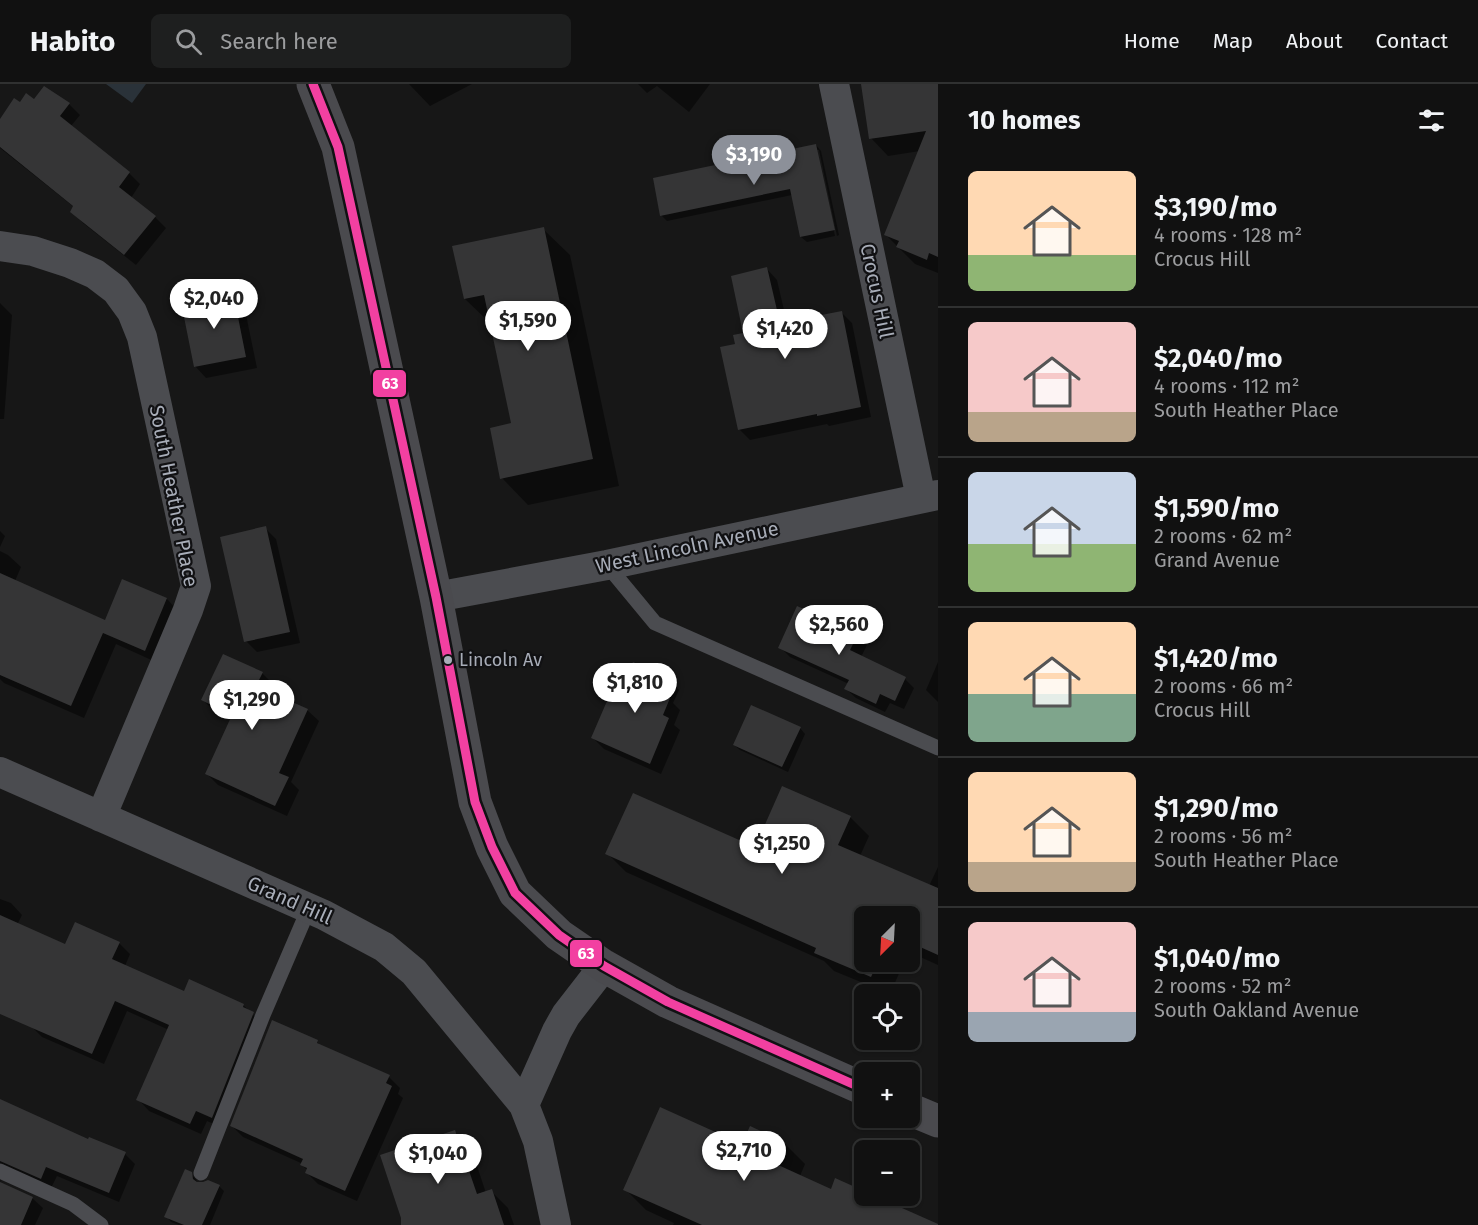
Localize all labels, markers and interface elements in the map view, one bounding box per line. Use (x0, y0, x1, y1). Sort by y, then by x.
search box (151, 14, 571, 68)
text: Habito (30, 25, 115, 58)
icon: search (172, 25, 205, 58)
text: Search here (220, 28, 338, 55)
text: Home (1124, 28, 1180, 54)
text: Map (1213, 28, 1253, 54)
text: About (1286, 28, 1343, 54)
text: Contact (1376, 28, 1448, 54)
icon: filters (1415, 104, 1448, 137)
text: 10 homes (968, 105, 1081, 136)
pin: $3,190 (705, 135, 803, 186)
text: $3,190 (726, 142, 782, 166)
text: $3,190/mo (1154, 192, 1277, 223)
icon: home (1016, 195, 1088, 267)
text: 4 rooms · 128 m² (1154, 223, 1302, 247)
street label: Crocus Hill (855, 241, 899, 341)
text: Crocus Hill (1154, 247, 1250, 271)
pin: $2,040 (165, 279, 263, 330)
text: $2,040 (184, 286, 244, 310)
pin: $1,590 (479, 301, 577, 352)
text: $1,590 (499, 308, 557, 332)
pin: $1,420 (736, 309, 834, 360)
text: $1,420 (757, 316, 813, 340)
text: $2,040/mo (1154, 343, 1282, 374)
icon: home (1016, 346, 1088, 418)
line badge: 63 (372, 369, 407, 398)
text: 63 (381, 374, 399, 393)
text: 4 rooms · 112 m² (1154, 374, 1300, 398)
text: South Heather Place (1154, 398, 1339, 422)
street label: South Heather Place (145, 403, 203, 589)
text: $1,590/mo (1154, 493, 1279, 524)
icon: home (1016, 496, 1088, 568)
street label: West Lincoln Avenue (593, 516, 781, 578)
text: 2 rooms · 62 m² (1154, 524, 1292, 548)
text: Grand Avenue (1154, 548, 1280, 572)
pin: $2,560 (790, 605, 888, 656)
text: $2,560 (809, 612, 869, 636)
text: $1,420/mo (1154, 643, 1278, 674)
icon: home (1016, 646, 1088, 718)
place label: Lincoln Av (459, 649, 542, 671)
marker: Lincoln Av (442, 654, 454, 666)
pin: $1,810 (586, 663, 684, 714)
text: $1,810 (607, 670, 663, 694)
text: 2 rooms · 66 m² (1154, 674, 1293, 698)
pin: $1,290 (203, 680, 301, 731)
text: $1,290 (223, 687, 281, 711)
text: Crocus Hill (1154, 698, 1250, 722)
text: $1,290/mo (1154, 793, 1279, 824)
icon: home (1016, 796, 1088, 868)
pin: $1,250 (733, 824, 831, 875)
text: 2 rooms · 56 m² (1154, 824, 1293, 848)
text: $1,250 (753, 831, 811, 855)
text: South Heather Place (1154, 848, 1339, 872)
street label: Grand Hill (244, 871, 336, 929)
north arrow (854, 906, 920, 972)
map controls (854, 906, 920, 1206)
line badge: 63 (569, 939, 603, 968)
text: $1,040/mo (1154, 943, 1280, 974)
text: 63 (577, 944, 595, 963)
icon: home (1016, 946, 1088, 1018)
text: 2 rooms · 52 m² (1154, 974, 1292, 998)
button: locate (854, 984, 920, 1050)
text: South Oakland Avenue (1154, 998, 1359, 1022)
button: + (854, 1062, 920, 1128)
pin: $2,710 (695, 1131, 793, 1182)
pin: $1,040 (389, 1134, 487, 1185)
text: $2,710 (716, 1138, 772, 1162)
button: − (854, 1140, 920, 1206)
text: $1,040 (409, 1141, 467, 1165)

